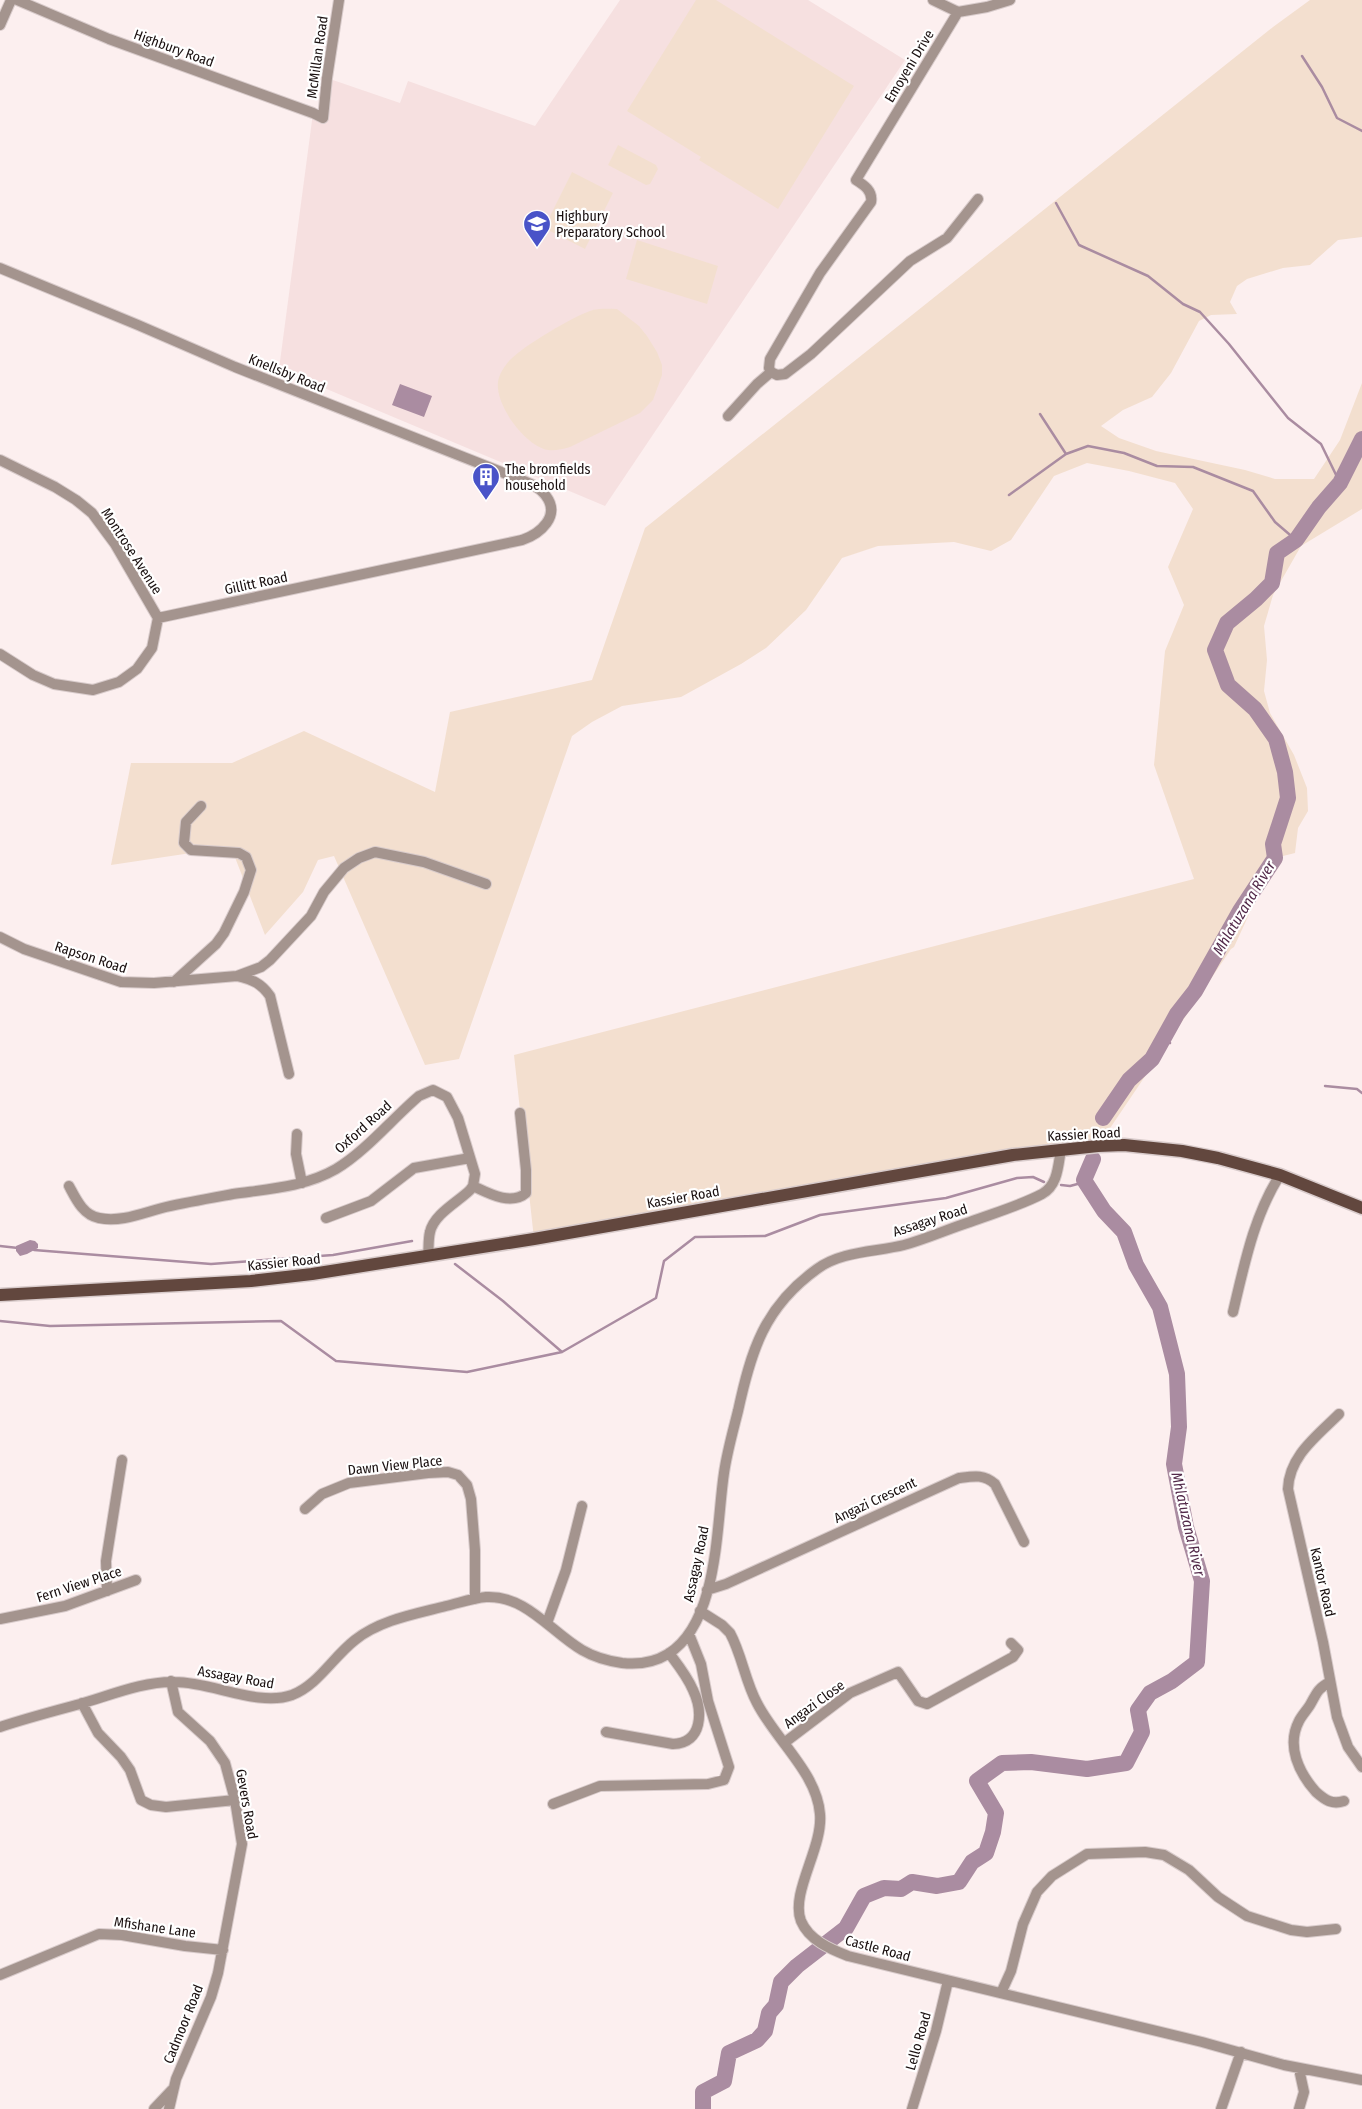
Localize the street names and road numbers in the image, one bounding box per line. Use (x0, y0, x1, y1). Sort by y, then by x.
street label: McMillan Road (303, 15, 332, 100)
street label: Highbury Road (131, 26, 216, 71)
street label: Emoyeni Drive (881, 27, 938, 106)
street label: Knellsby Road (246, 350, 328, 397)
street label: Montrose Avenue (97, 505, 166, 598)
street label: Gillitt Road (223, 569, 289, 598)
street label: Rapson Road (53, 938, 129, 977)
street label: Oxford Road (331, 1097, 395, 1157)
street label: Kassier Road (1047, 1124, 1121, 1145)
street label: Kassier Road (645, 1183, 721, 1212)
street label: Assagay Road (891, 1200, 970, 1241)
street label: Kassier Road (247, 1250, 322, 1275)
street label: Dawn View Place (347, 1452, 443, 1479)
street label: Angazi Crescent (831, 1474, 920, 1527)
street label: Assagay Road (680, 1525, 713, 1604)
street label: Kantor Road (1306, 1546, 1339, 1618)
street label: Fern View Place (34, 1563, 124, 1606)
street label: Assagay Road (196, 1662, 275, 1693)
street label: Angazi Close (781, 1677, 848, 1732)
street label: Gevers Road (232, 1768, 261, 1841)
street label: Mfishane Lane (113, 1913, 197, 1942)
street label: Castle Road (843, 1932, 912, 1965)
street label: Cadmoor Road (160, 1982, 207, 2066)
street label: Lello Road (902, 2010, 935, 2072)

